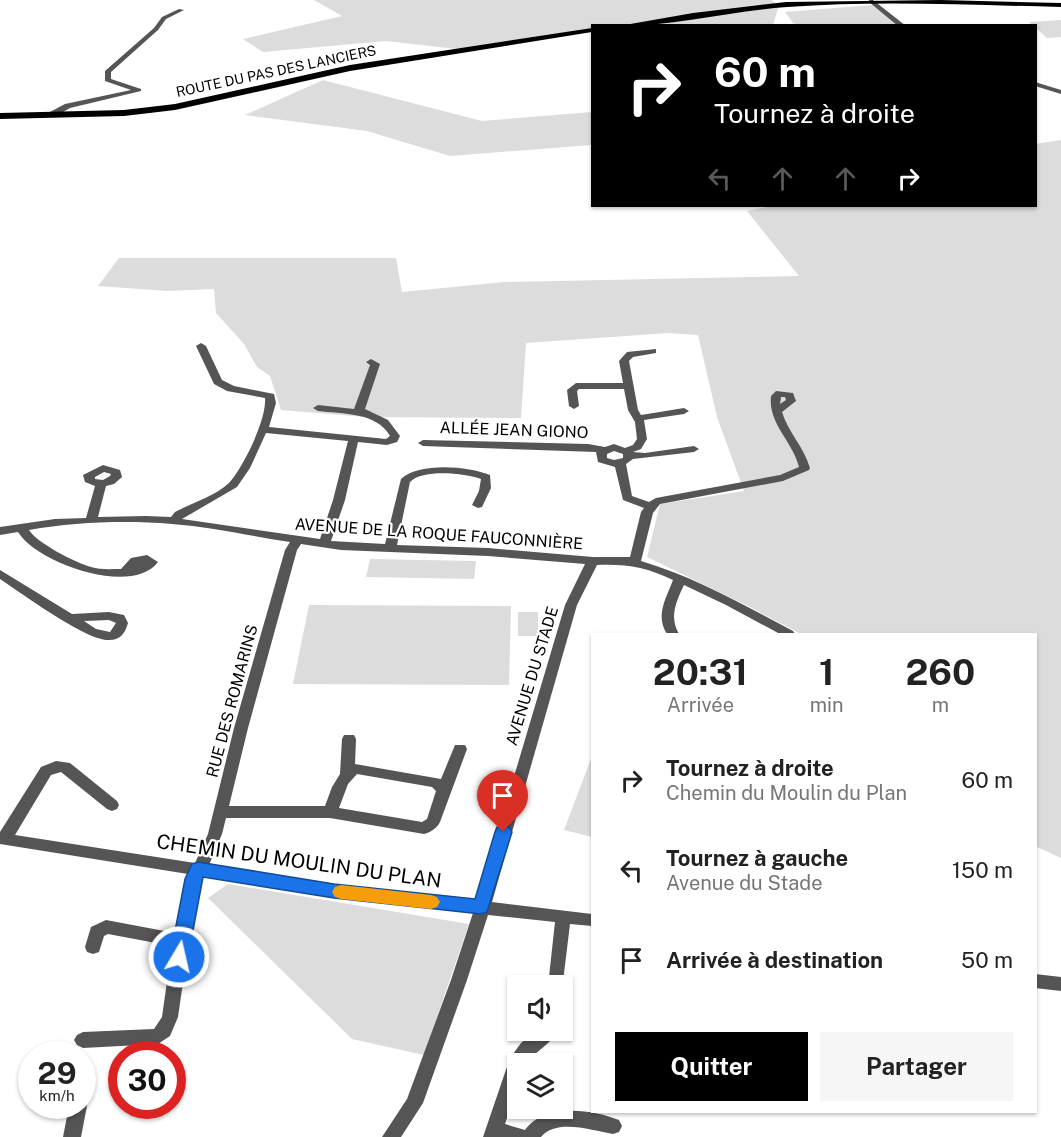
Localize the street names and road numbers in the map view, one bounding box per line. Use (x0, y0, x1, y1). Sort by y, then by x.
street label: ROUTE DU PAS DES LANCIERS (175, 42, 377, 100)
street label: ALLÉE JEAN GIONO (439, 417, 589, 442)
street label: AVENUE DE LA ROQUE FAUCONNIÈRE (294, 513, 584, 554)
street label: AVENUE DU STADE (502, 604, 562, 748)
street label: RUE DES ROMARINS (202, 623, 262, 779)
street label: CHEMIN DU MOULIN DU PLAN (155, 829, 443, 893)

